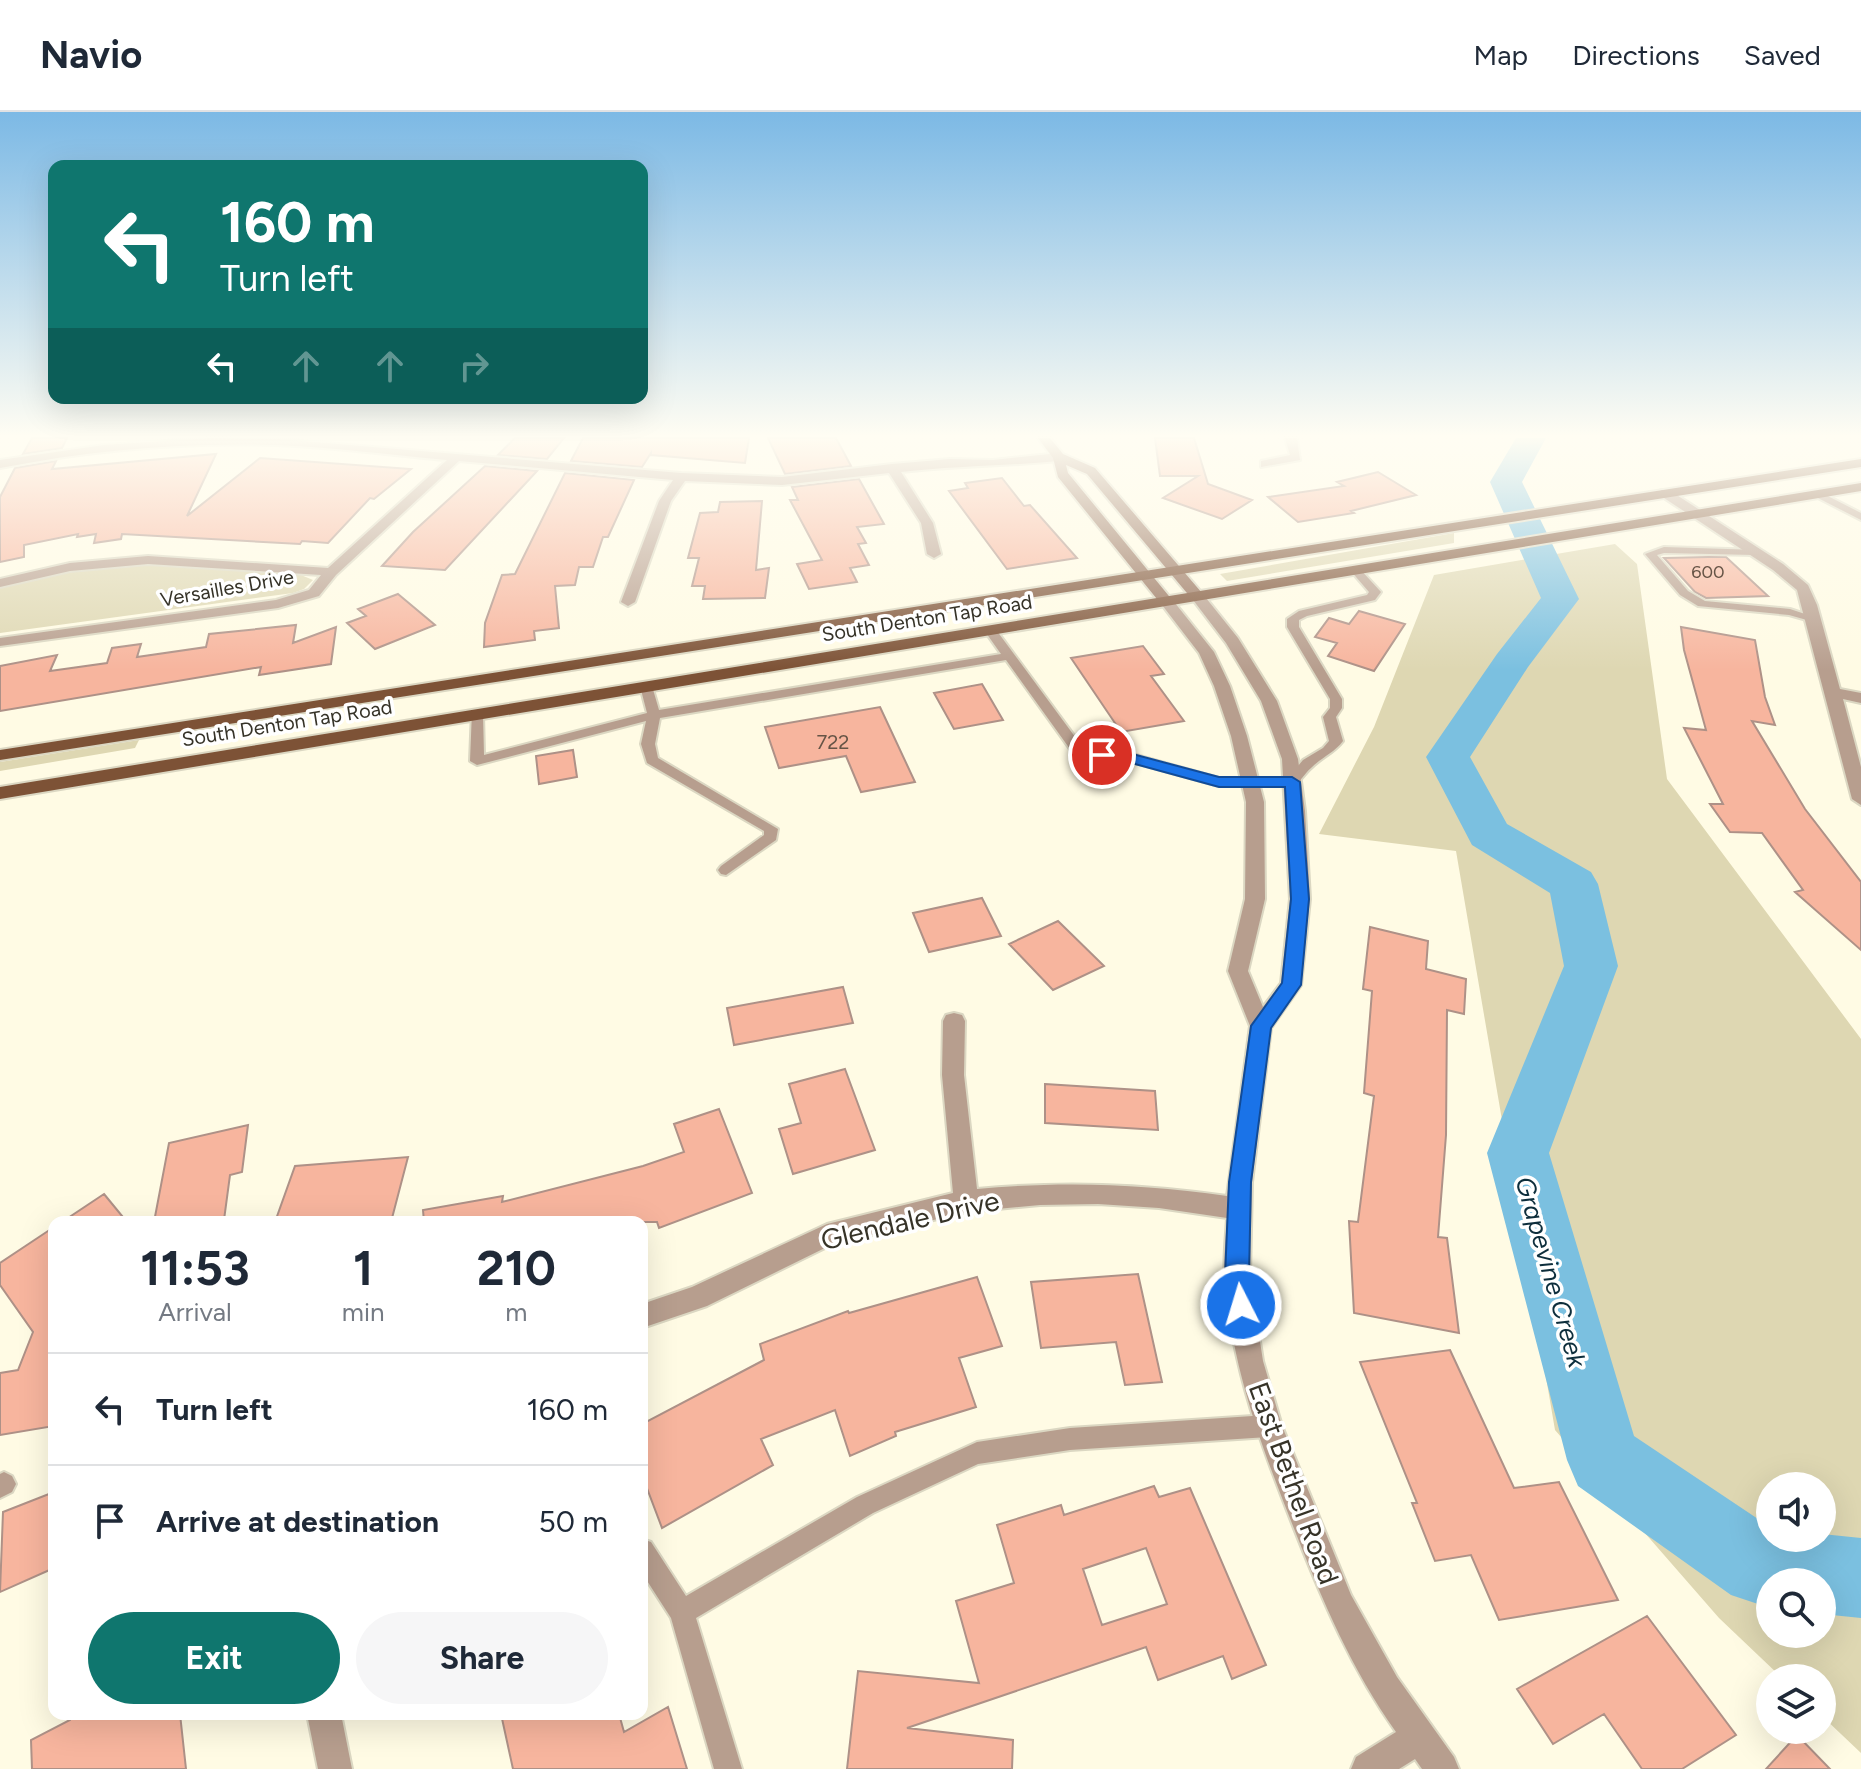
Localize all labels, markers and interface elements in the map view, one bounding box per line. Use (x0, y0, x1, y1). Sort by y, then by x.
text: Navio (40, 32, 142, 78)
text: Map (1474, 38, 1528, 72)
text: Directions (1572, 38, 1700, 72)
text: Saved (1744, 38, 1821, 72)
text: 160 m (220, 189, 375, 256)
icon: left (88, 192, 192, 296)
text: Turn left (220, 257, 354, 300)
icon: left (200, 344, 244, 388)
icon: ahead (284, 344, 328, 388)
icon: ahead (368, 344, 412, 388)
icon: right (452, 344, 496, 388)
house number: 600 (1691, 561, 1725, 583)
street label: Versailles Drive (158, 564, 296, 612)
street label: South Denton Tap Road (820, 590, 1034, 646)
street label: South Denton Tap Road (180, 695, 394, 751)
pin (1068, 721, 1136, 789)
house number: 722 (816, 730, 850, 754)
icon: arrive (1080, 733, 1124, 777)
water label: Grapevine Creek (1508, 1173, 1594, 1372)
street label: Glendale Drive (817, 1183, 1003, 1257)
text: 11:53 (140, 1239, 250, 1297)
text: 1 (353, 1239, 373, 1297)
text: 210 (477, 1239, 556, 1297)
position arrow (1199, 1263, 1283, 1347)
text: Arrival (158, 1296, 232, 1328)
text: min (342, 1296, 385, 1328)
text: m (505, 1296, 527, 1328)
street label: East Bethel Road (1242, 1377, 1346, 1589)
icon: left (88, 1387, 132, 1431)
text: Turn left (156, 1391, 273, 1428)
text: 160 m (526, 1391, 608, 1428)
map controls (1756, 1472, 1836, 1744)
button: sound (1756, 1472, 1836, 1552)
icon: arrive (88, 1499, 132, 1543)
text: Arrive at destination (156, 1503, 439, 1540)
text: 50 m (539, 1503, 608, 1540)
button: search (1756, 1568, 1836, 1648)
button: Exit (88, 1612, 340, 1704)
button: Share (356, 1612, 608, 1704)
button: layers (1756, 1664, 1836, 1744)

